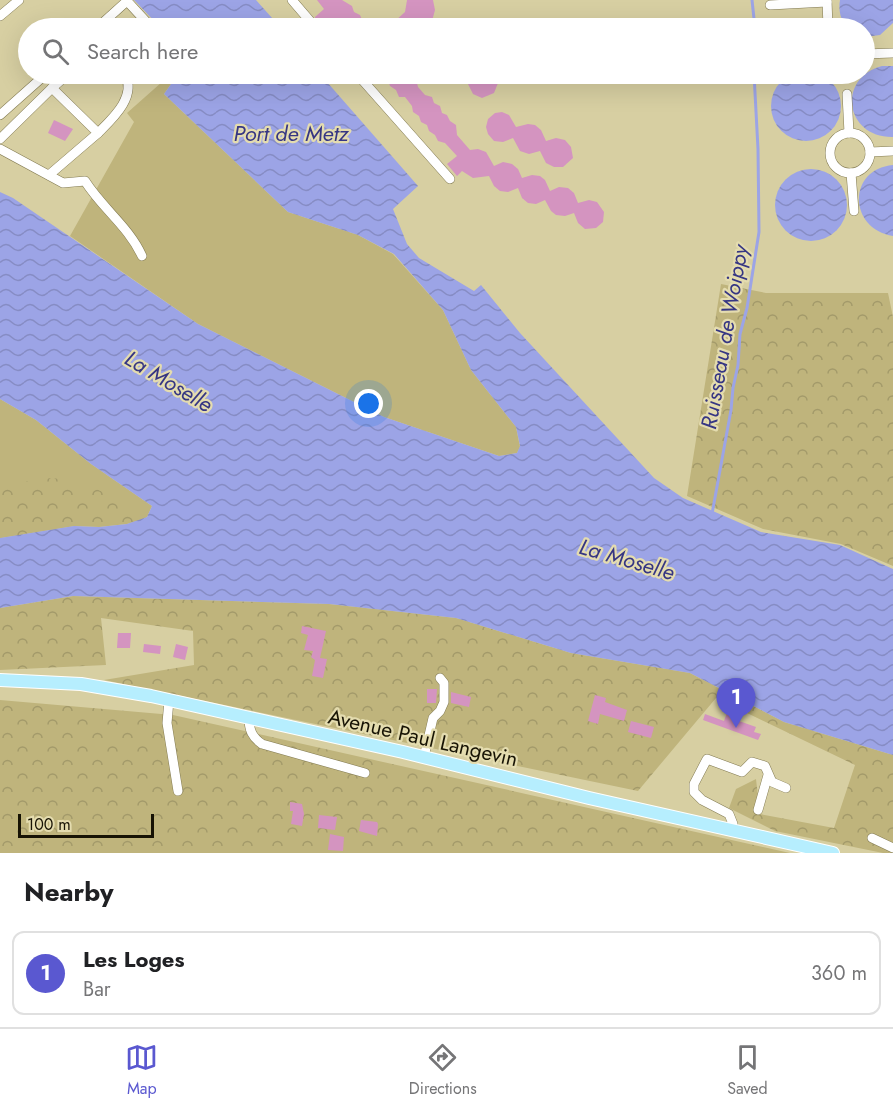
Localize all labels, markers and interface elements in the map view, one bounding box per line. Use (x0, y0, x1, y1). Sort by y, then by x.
search box (18, 18, 875, 84)
icon: search (39, 35, 72, 68)
text: Search here (87, 35, 198, 67)
water label: Port de Metz (234, 117, 350, 149)
water label: Ruisseau de Woippy (692, 241, 756, 432)
water label: La Moselle (119, 342, 219, 420)
your location (354, 389, 383, 418)
water label: La Moselle (576, 530, 678, 588)
pin: 1 (716, 678, 756, 728)
street label: Avenue Paul Langevin (325, 702, 521, 774)
scale bar (18, 811, 154, 838)
text: 100 m (27, 813, 71, 836)
text: Nearby (24, 873, 113, 911)
text: Les Loges (83, 943, 185, 975)
text: 1 (40, 959, 51, 988)
text: 360 m (811, 959, 867, 988)
text: Bar (83, 975, 111, 1004)
tab: Map (125, 1041, 158, 1100)
tab: Directions (409, 1041, 477, 1100)
tab: Saved (727, 1041, 768, 1100)

